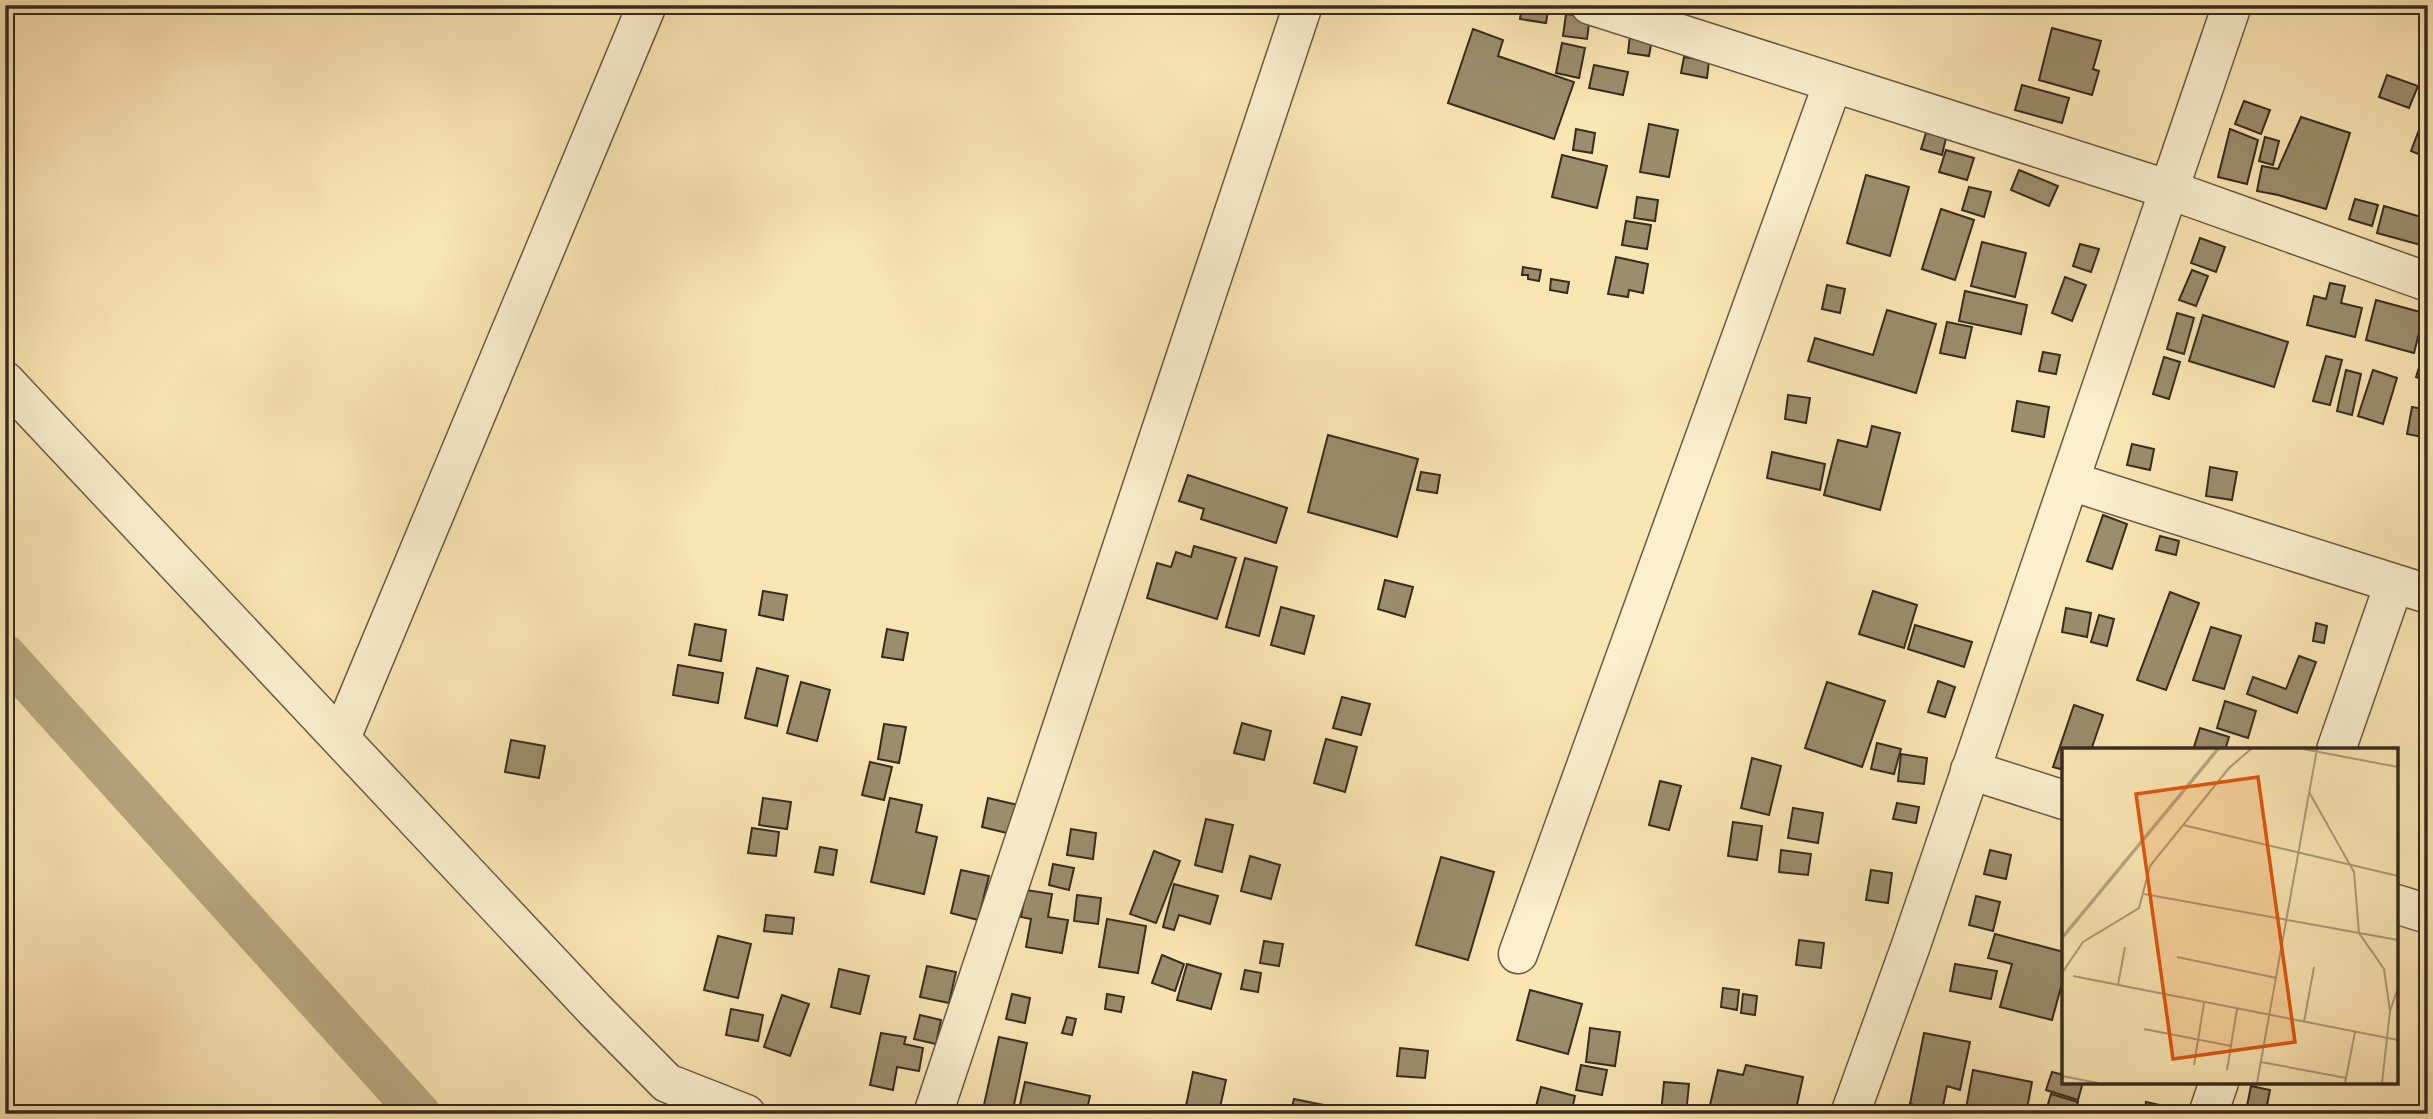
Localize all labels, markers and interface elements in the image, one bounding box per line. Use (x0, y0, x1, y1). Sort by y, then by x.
inset map (2062, 748, 2398, 1084)

